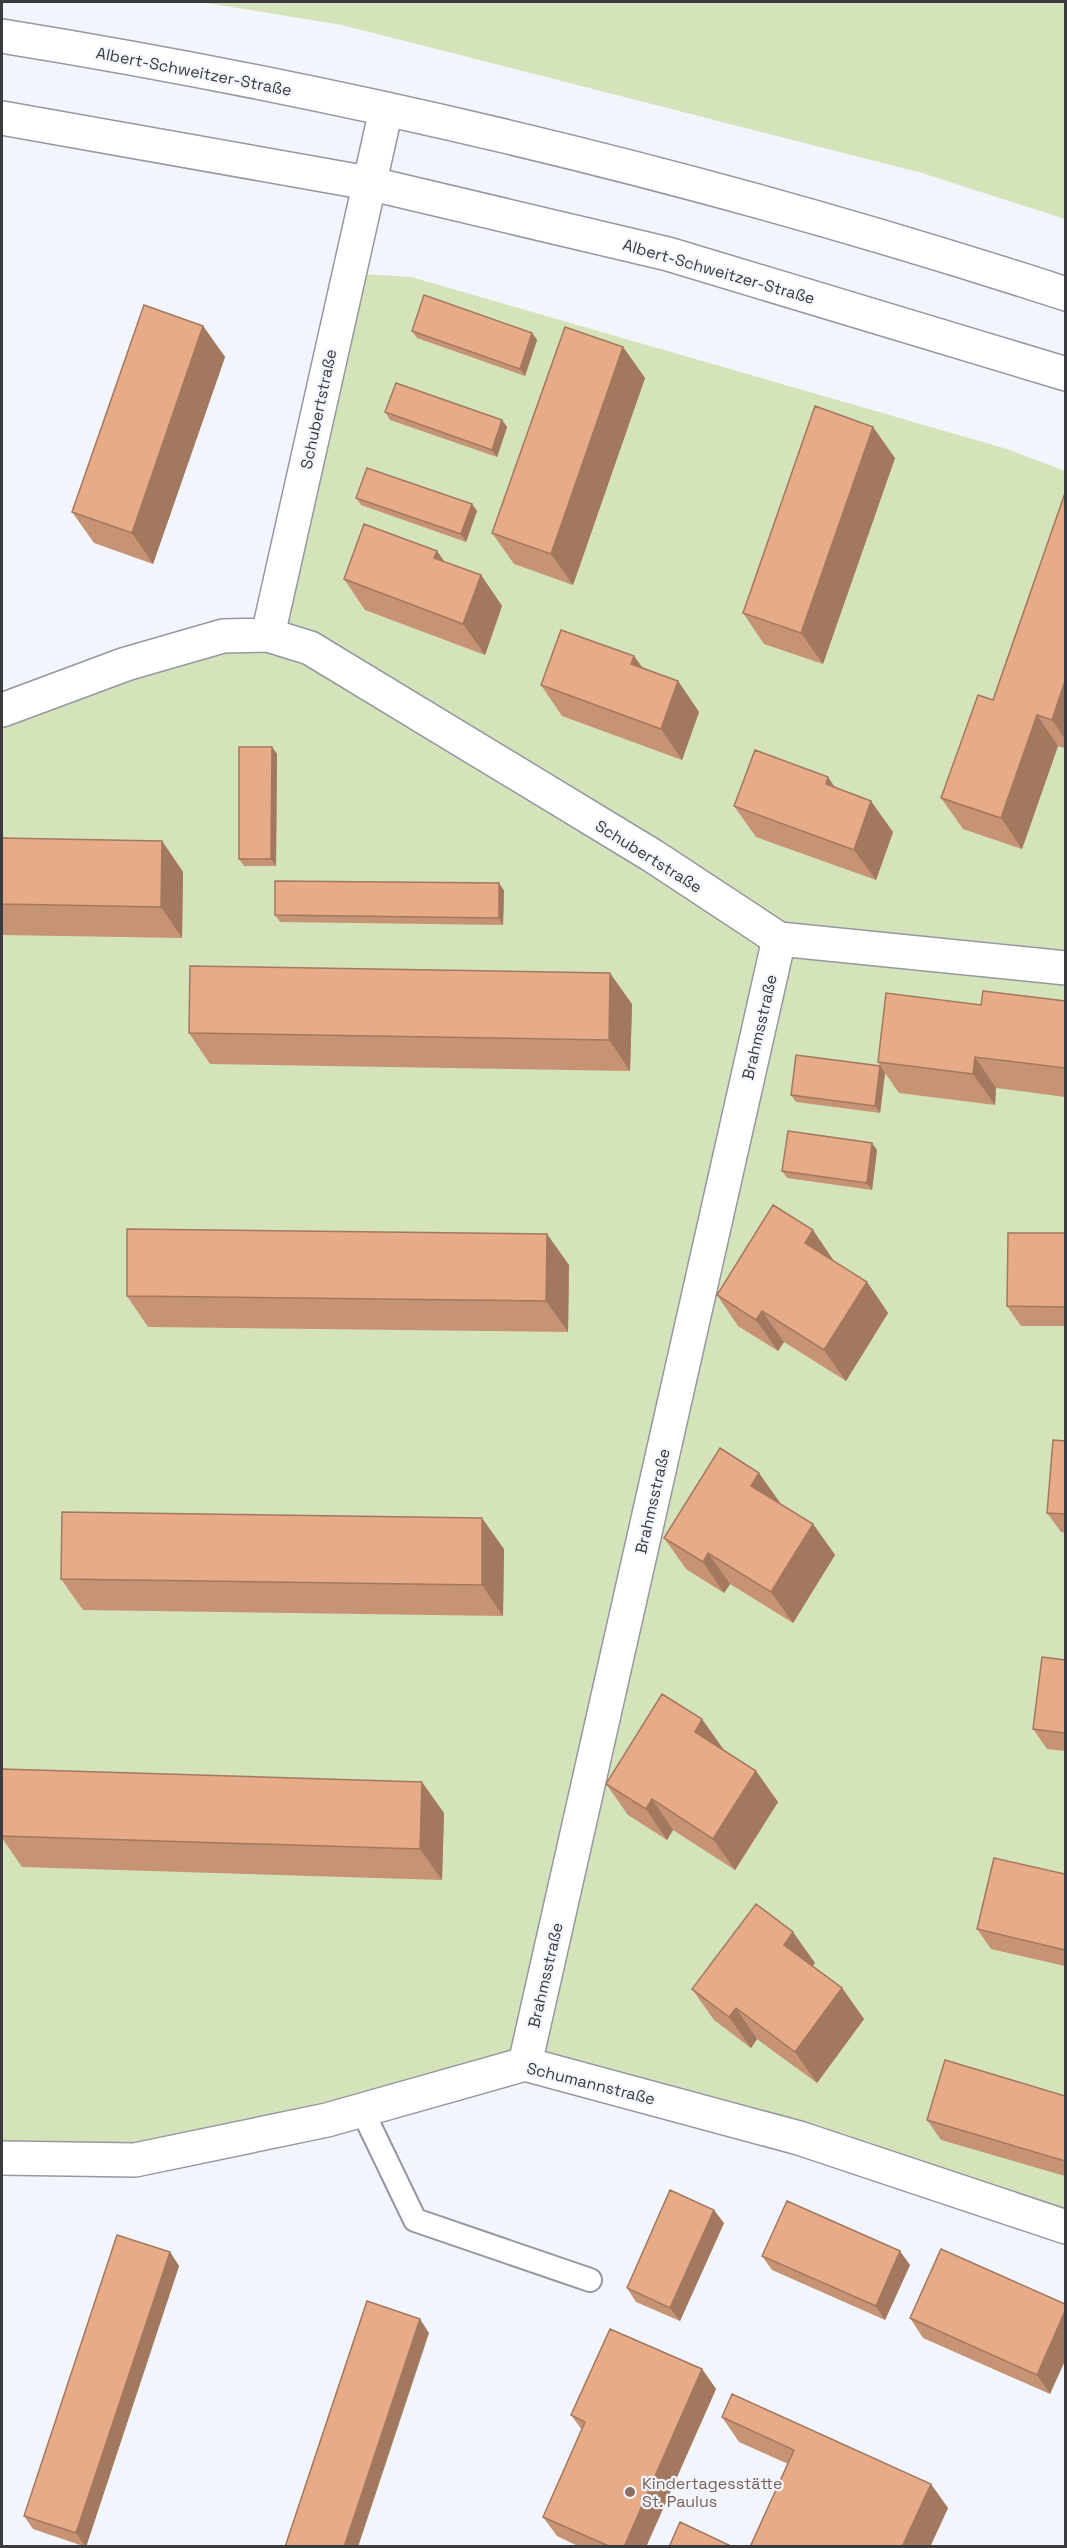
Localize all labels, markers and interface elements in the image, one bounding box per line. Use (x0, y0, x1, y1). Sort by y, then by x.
street label: Albert-Schweitzer-Straße (94, 42, 293, 101)
street label: Albert-Schweitzer-Straße (620, 234, 817, 309)
street label: Schubertstraße (296, 347, 341, 471)
street label: Schubertstraße (591, 815, 706, 898)
street label: Brahmsstraße (737, 972, 782, 1082)
street label: Brahmsstraße (630, 1446, 675, 1556)
street label: Brahmsstraße (523, 1920, 568, 2030)
street label: Schumannstraße (525, 2057, 657, 2110)
place label: Kindertagesstätte St. Paulus (642, 2473, 783, 2512)
marker: Kindertagesstätte St. Paulus (623, 2485, 637, 2499)

